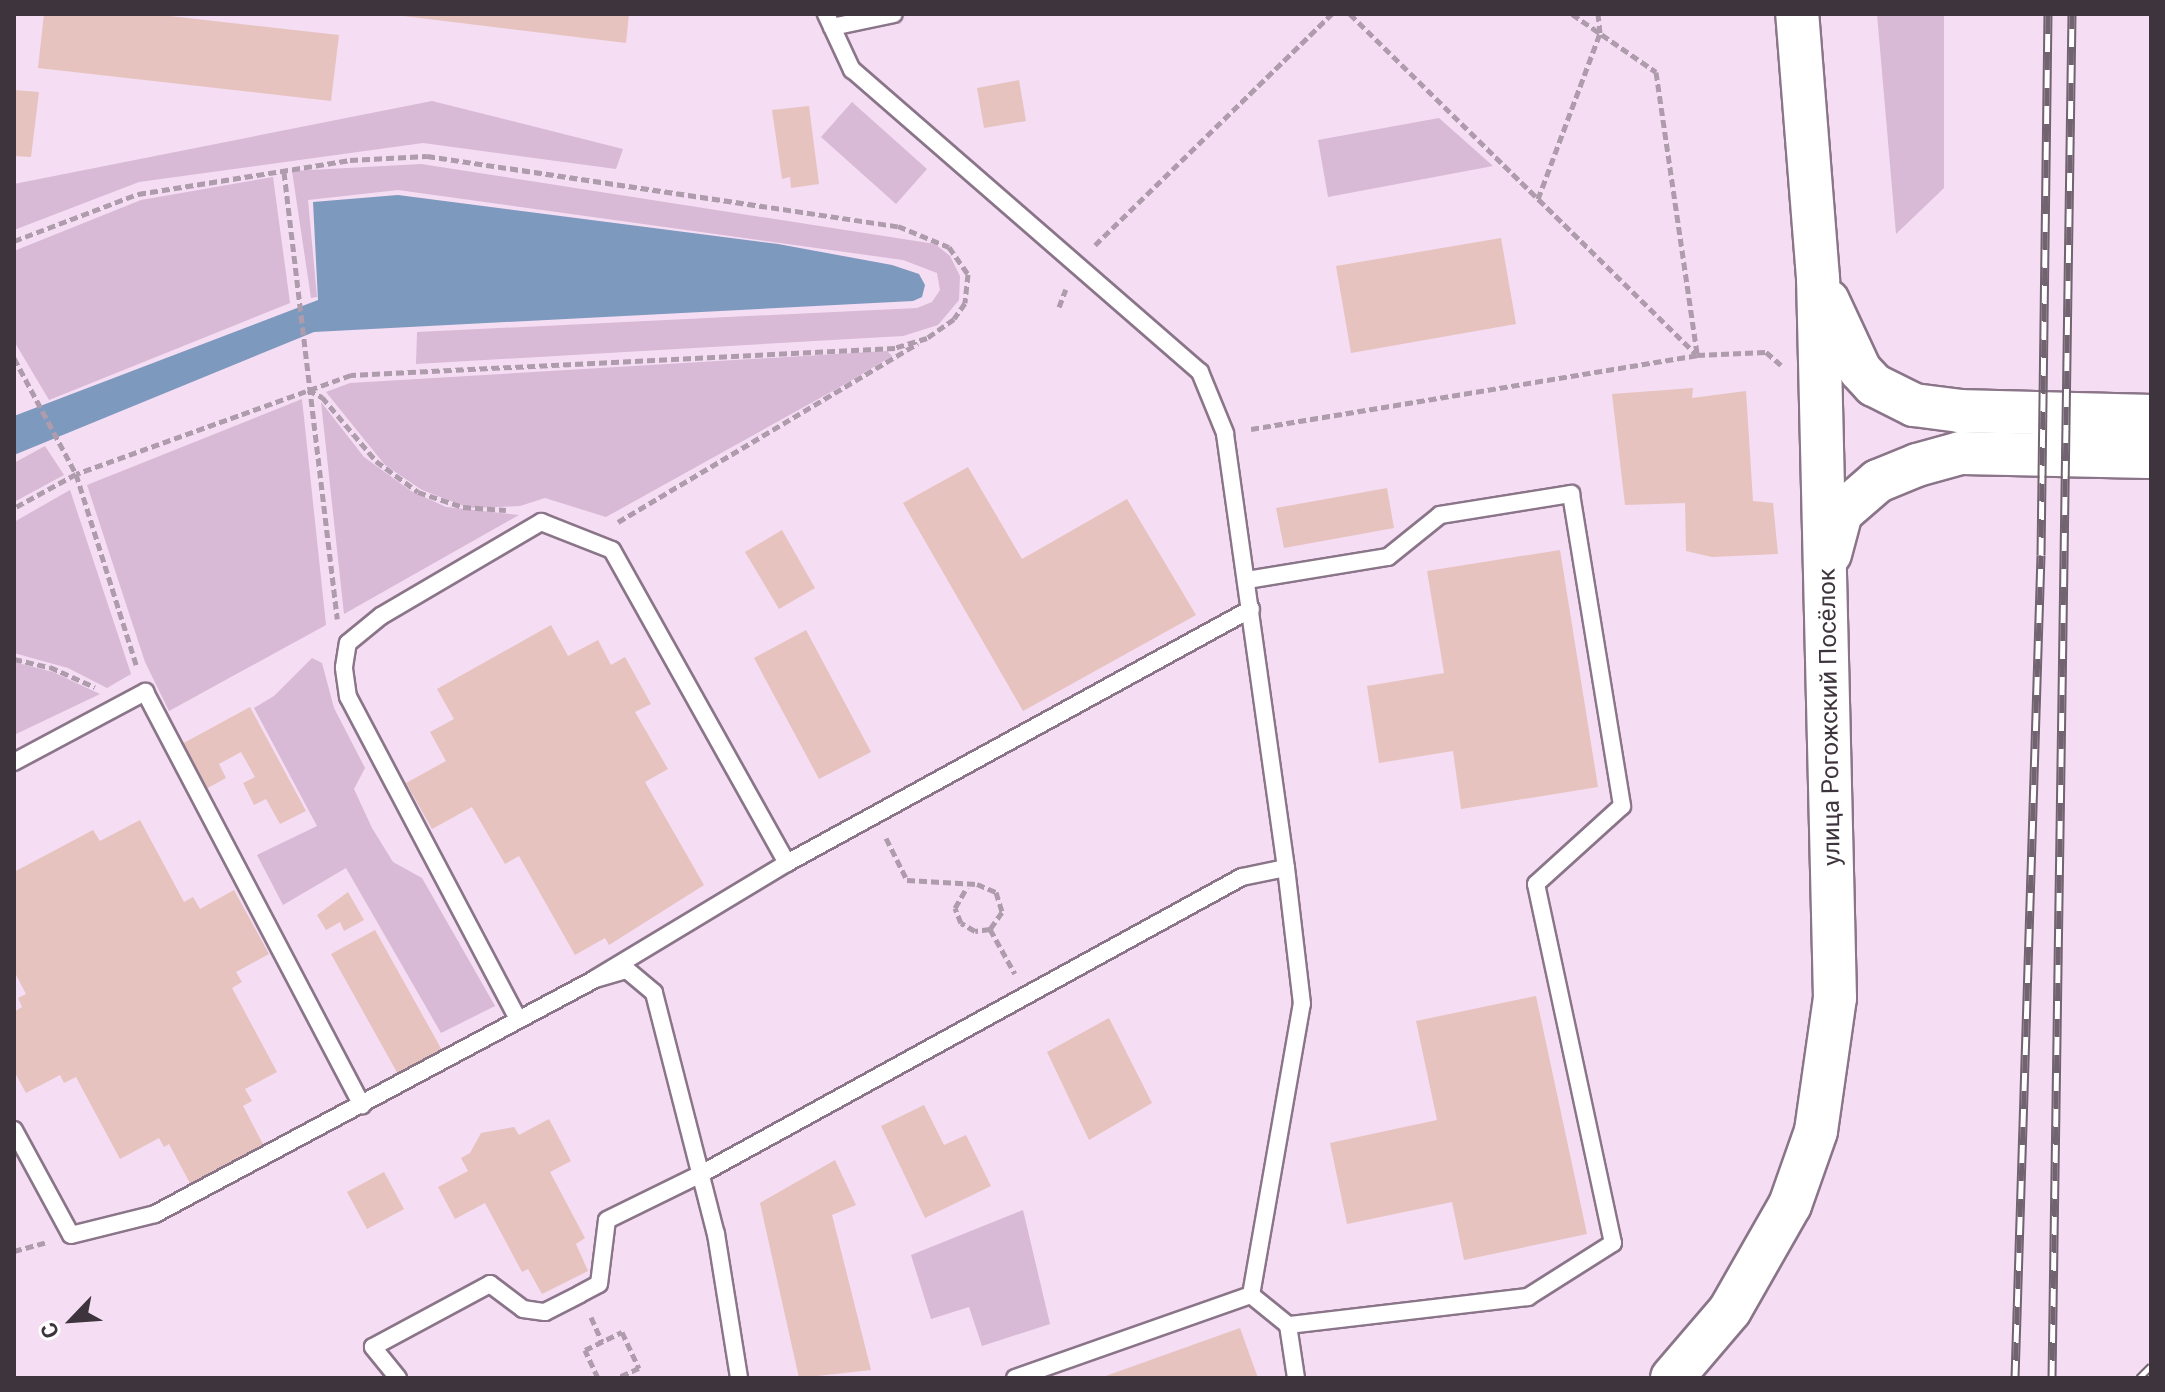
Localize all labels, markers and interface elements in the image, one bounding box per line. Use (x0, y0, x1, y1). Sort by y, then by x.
street label: улица Рогожский Посёлок (1813, 568, 1847, 866)
north arrow (32, 1280, 112, 1360)
text: С (35, 1319, 64, 1342)

